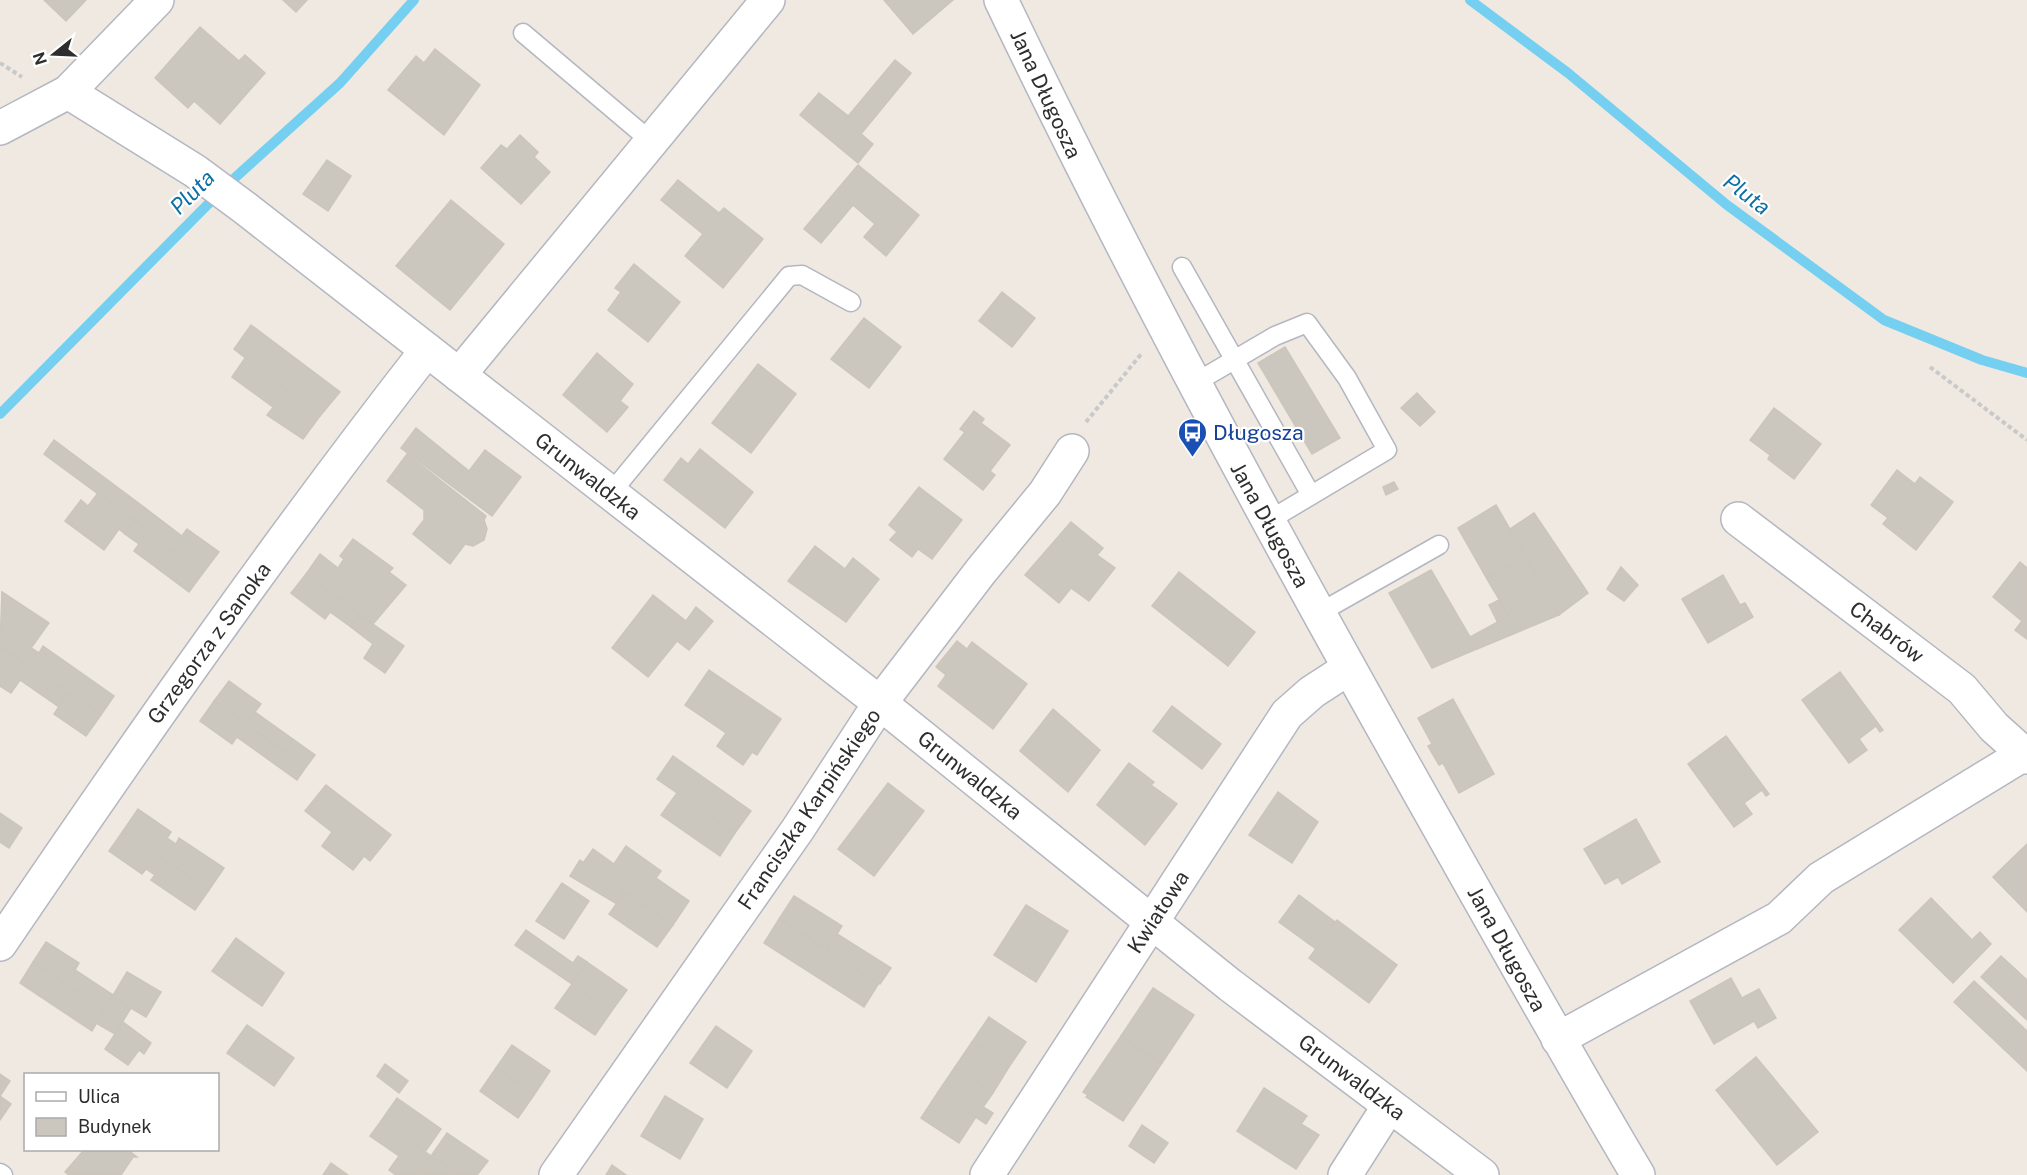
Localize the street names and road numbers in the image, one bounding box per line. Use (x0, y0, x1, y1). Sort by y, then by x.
street label: Jana Długosza (1005, 26, 1087, 162)
street label: Grunwaldzka (530, 427, 646, 525)
street label: Jana Długosza (1225, 458, 1315, 592)
street label: Grzegorza z Sanoka (142, 557, 276, 729)
street label: Chabrów (1845, 596, 1929, 668)
street label: Franciszka Karpińskiego (732, 704, 886, 914)
street label: Grunwaldzka (913, 725, 1027, 825)
street label: Kwiatowa (1122, 866, 1194, 958)
street label: Jana Długosza (1462, 882, 1552, 1016)
street label: Grunwaldzka (1294, 1029, 1410, 1125)

